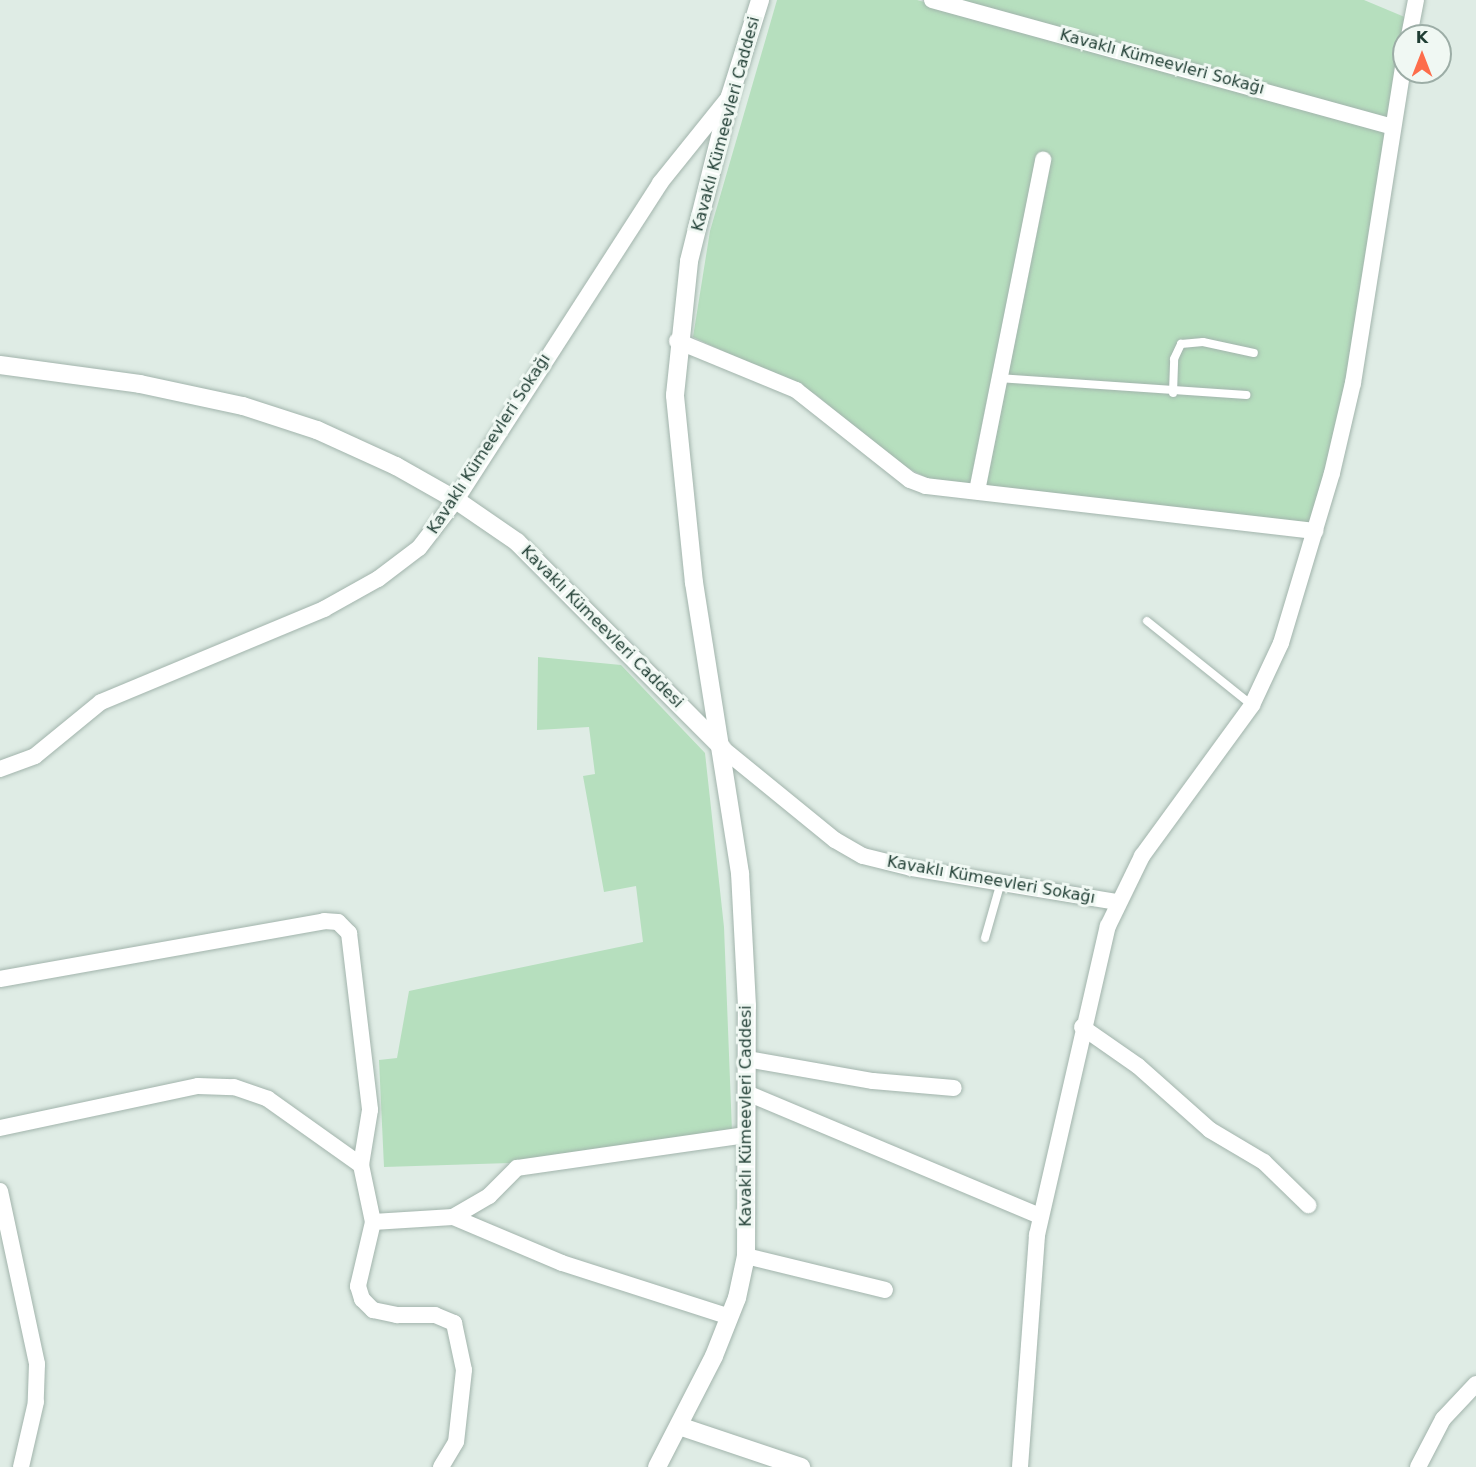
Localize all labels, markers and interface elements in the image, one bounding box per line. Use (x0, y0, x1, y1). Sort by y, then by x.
street label: Kavaklı Kümeevleri Caddesi (688, 15, 764, 233)
north arrow (1392, 24, 1452, 84)
street label: Kavaklı Kümeevleri Sokağı (1058, 25, 1266, 99)
text: K (1416, 28, 1428, 47)
street label: Kavaklı Kümeevleri Sokağı (424, 350, 554, 538)
street label: Kavaklı Kümeevleri Caddesi (517, 542, 687, 712)
street label: Kavaklı Kümeevleri Sokağı (886, 852, 1096, 908)
street label: Kavaklı Kümeevleri Caddesi (736, 1005, 756, 1227)

